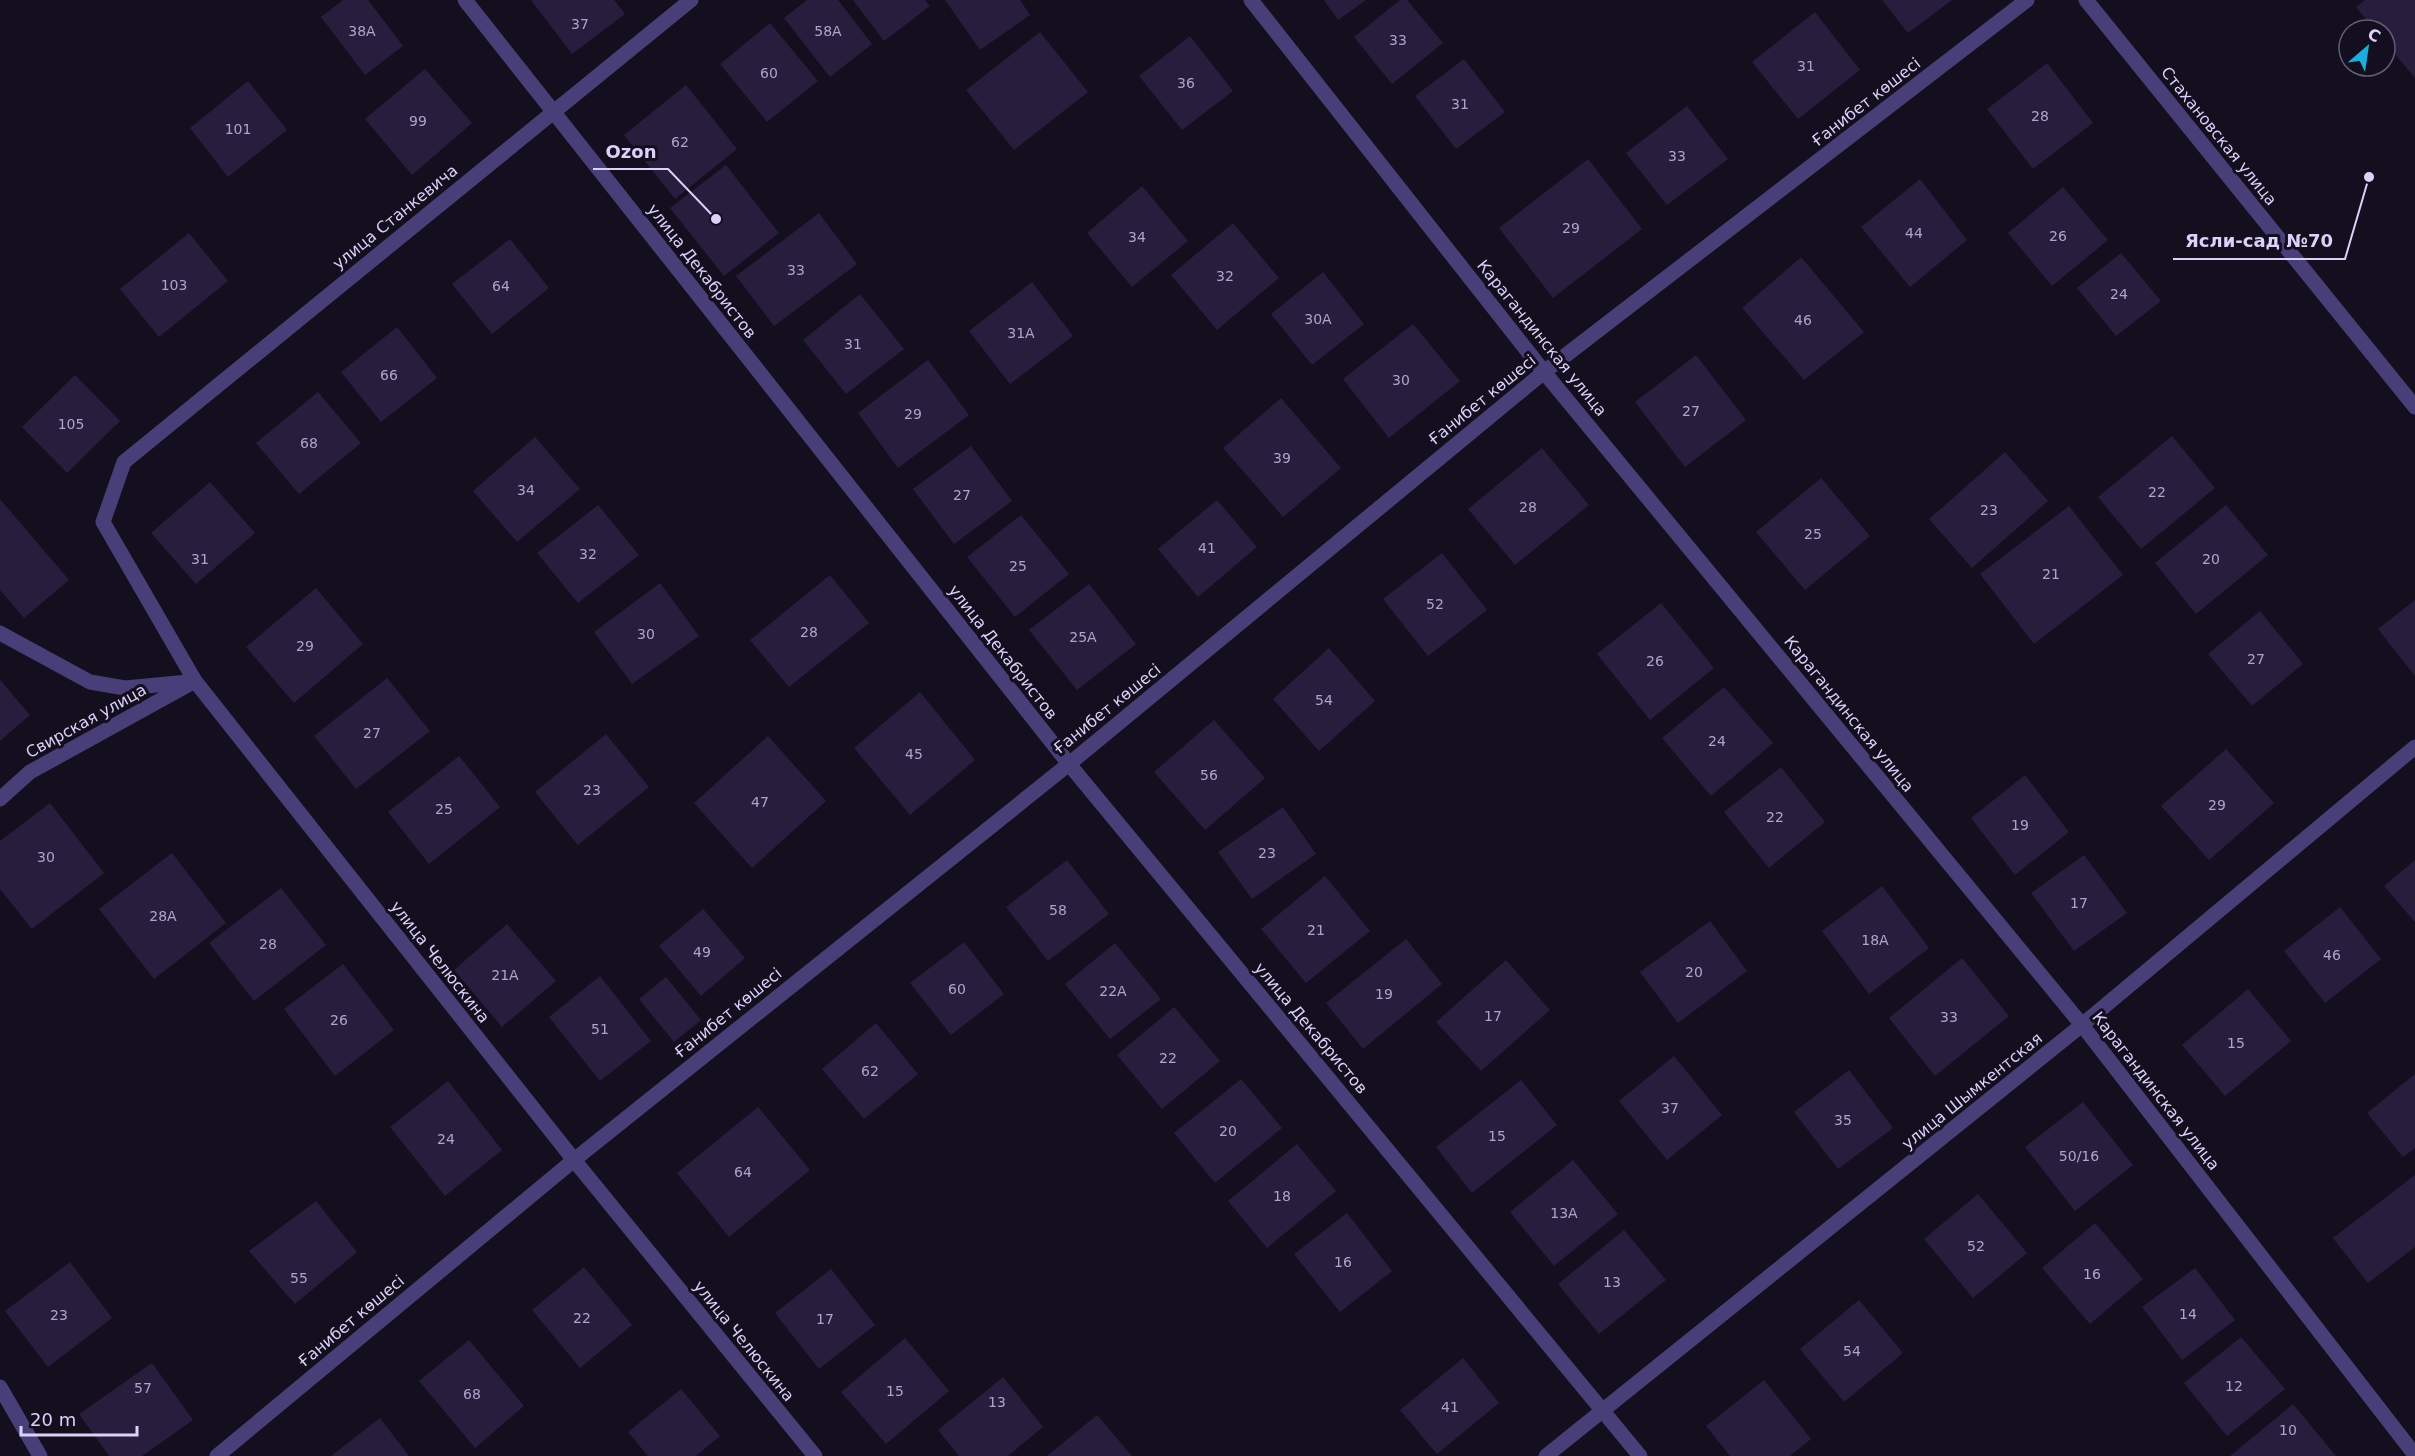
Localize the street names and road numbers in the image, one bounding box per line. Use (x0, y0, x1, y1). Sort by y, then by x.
street label: Ғанибет көшесі (1808, 54, 1924, 150)
street label: Стахановская улица (2157, 63, 2281, 209)
street label: улица Станкевича (329, 161, 461, 273)
street label: улица Декабристов (644, 200, 760, 342)
street label: Карагандинская улица (1473, 256, 1611, 420)
street label: Ғанибет көшесі (1424, 351, 1540, 449)
street label: улица Декабристов (945, 581, 1061, 723)
street label: Карагандинская улица (1780, 632, 1918, 796)
street label: Ғанибет көшесі (1049, 660, 1165, 758)
street label: Свирская улица (22, 680, 150, 762)
street label: улица Челюскина (386, 897, 494, 1027)
street label: улица Декабристов (1251, 959, 1371, 1097)
street label: Ғанибет көшесі (670, 964, 786, 1062)
street label: Карагандинская улица (2088, 1008, 2224, 1174)
street label: улица Шымкентская (1898, 1029, 2046, 1153)
street label: Ғанибет көшесі (294, 1271, 408, 1371)
street label: улица Челюскина (690, 1277, 798, 1405)

